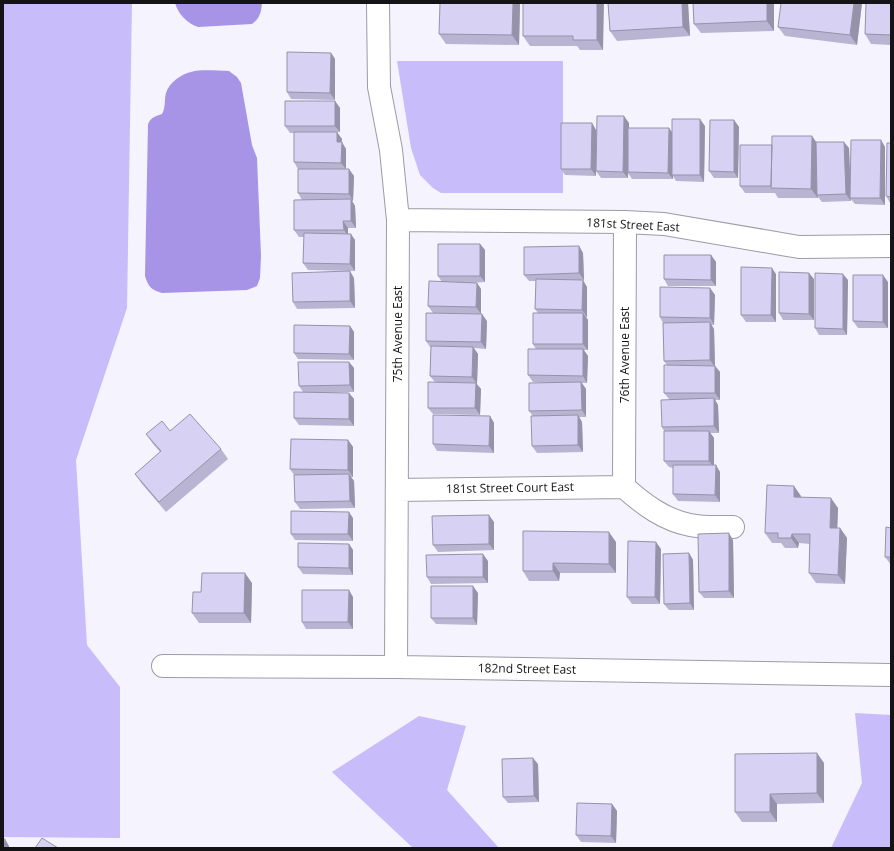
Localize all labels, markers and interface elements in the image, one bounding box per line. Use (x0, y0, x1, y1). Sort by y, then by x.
street label: 181st Street East (586, 214, 680, 235)
street label: 75th Avenue East (389, 286, 406, 382)
street label: 76th Avenue East (616, 307, 633, 403)
street label: 181st Street Court East (446, 478, 574, 497)
street label: 182nd Street East (478, 659, 576, 678)

